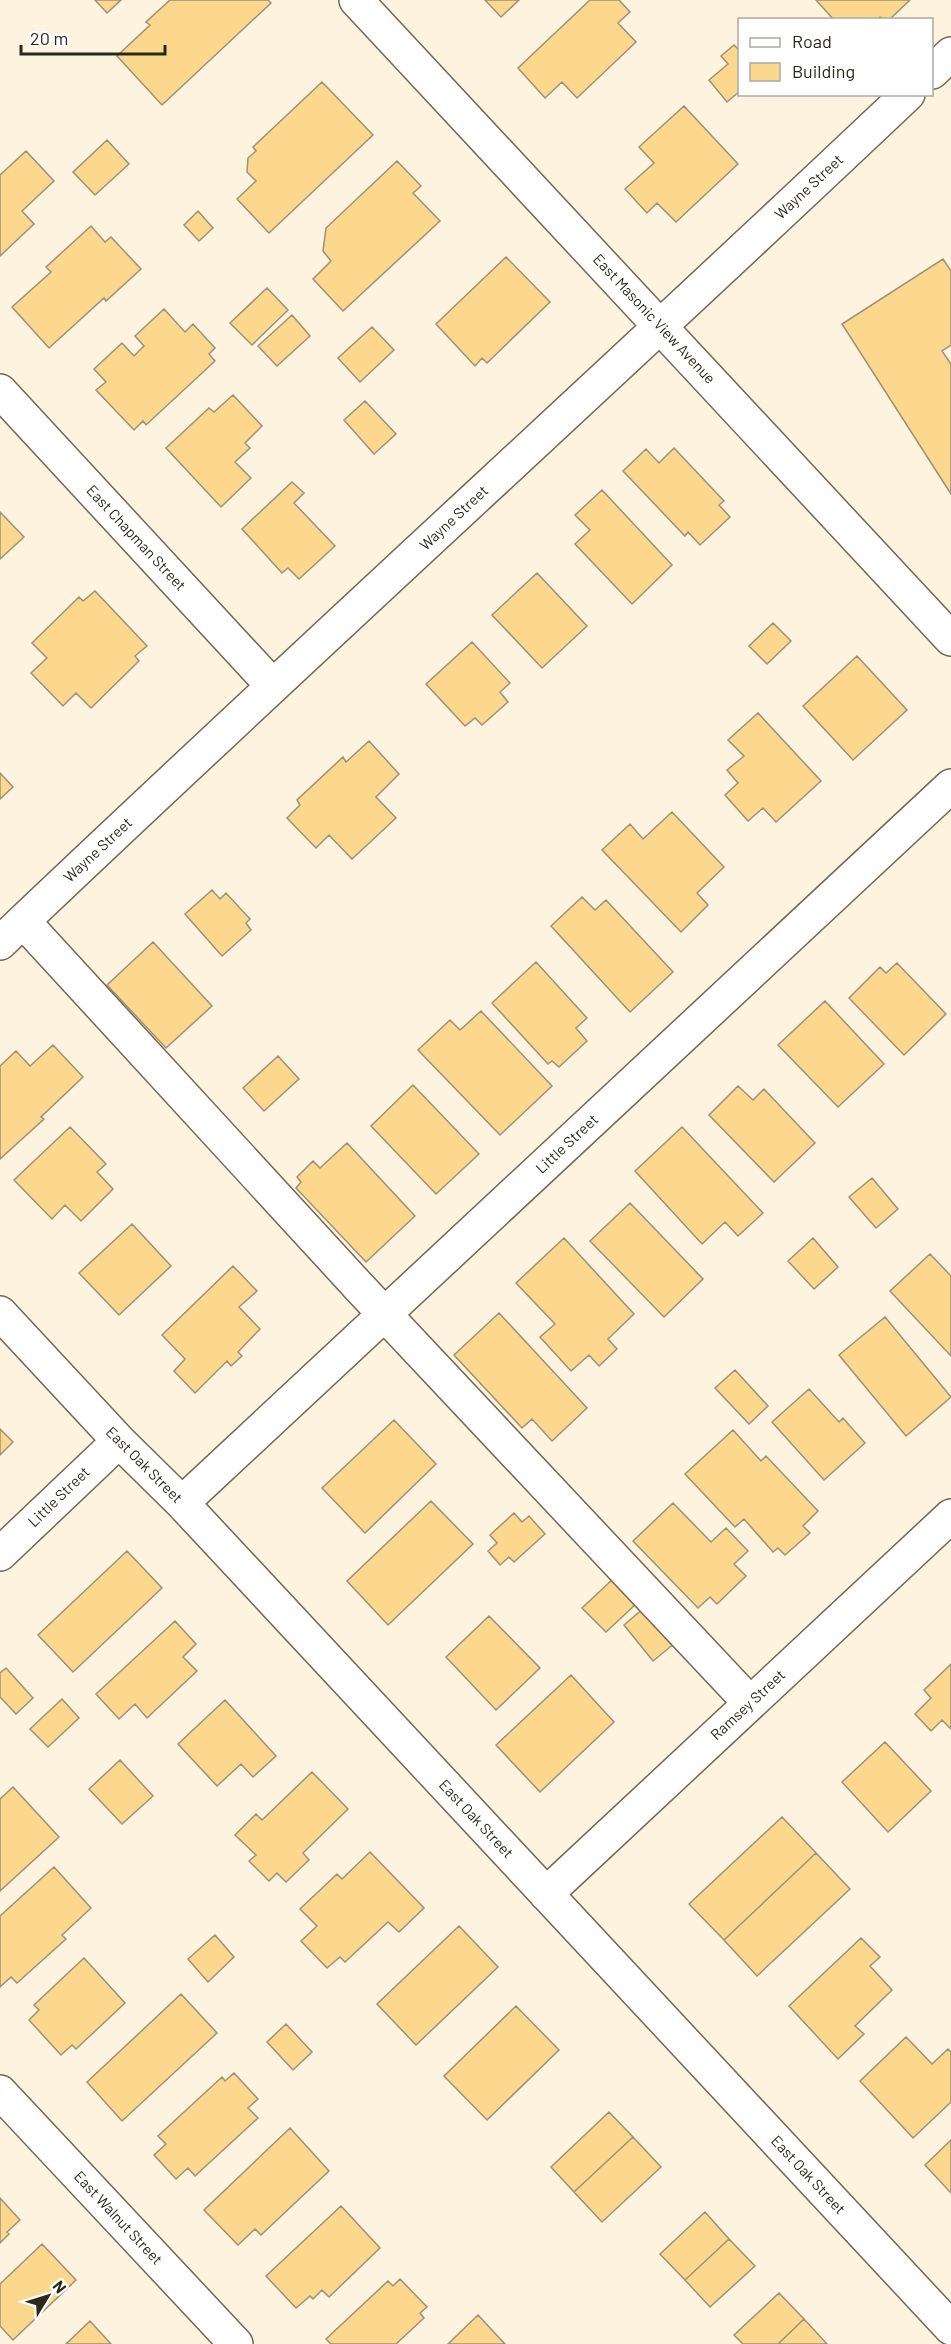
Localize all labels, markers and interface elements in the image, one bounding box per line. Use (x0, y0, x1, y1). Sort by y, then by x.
scale bar (21, 18, 165, 56)
legend (738, 18, 933, 96)
text: 20 m (30, 27, 68, 49)
text: Road (792, 30, 832, 52)
text: Building (792, 60, 855, 82)
street label: Wayne Street (770, 150, 846, 222)
street label: East Masonic View Avenue (590, 250, 720, 387)
street label: East Chapman Street (83, 481, 190, 594)
street label: Wayne Street (415, 481, 491, 553)
street label: Wayne Street (59, 813, 135, 885)
street label: Little Street (531, 1110, 601, 1177)
street label: East Oak Street (103, 1422, 187, 1506)
street label: Little Street (24, 1462, 93, 1530)
street label: Ramsey Street (706, 1665, 788, 1743)
street label: East Oak Street (436, 1775, 518, 1861)
street label: East Oak Street (768, 2131, 850, 2217)
street label: East Walnut Street (71, 2167, 167, 2268)
north arrow (18, 2266, 78, 2326)
text: N (49, 2276, 71, 2296)

